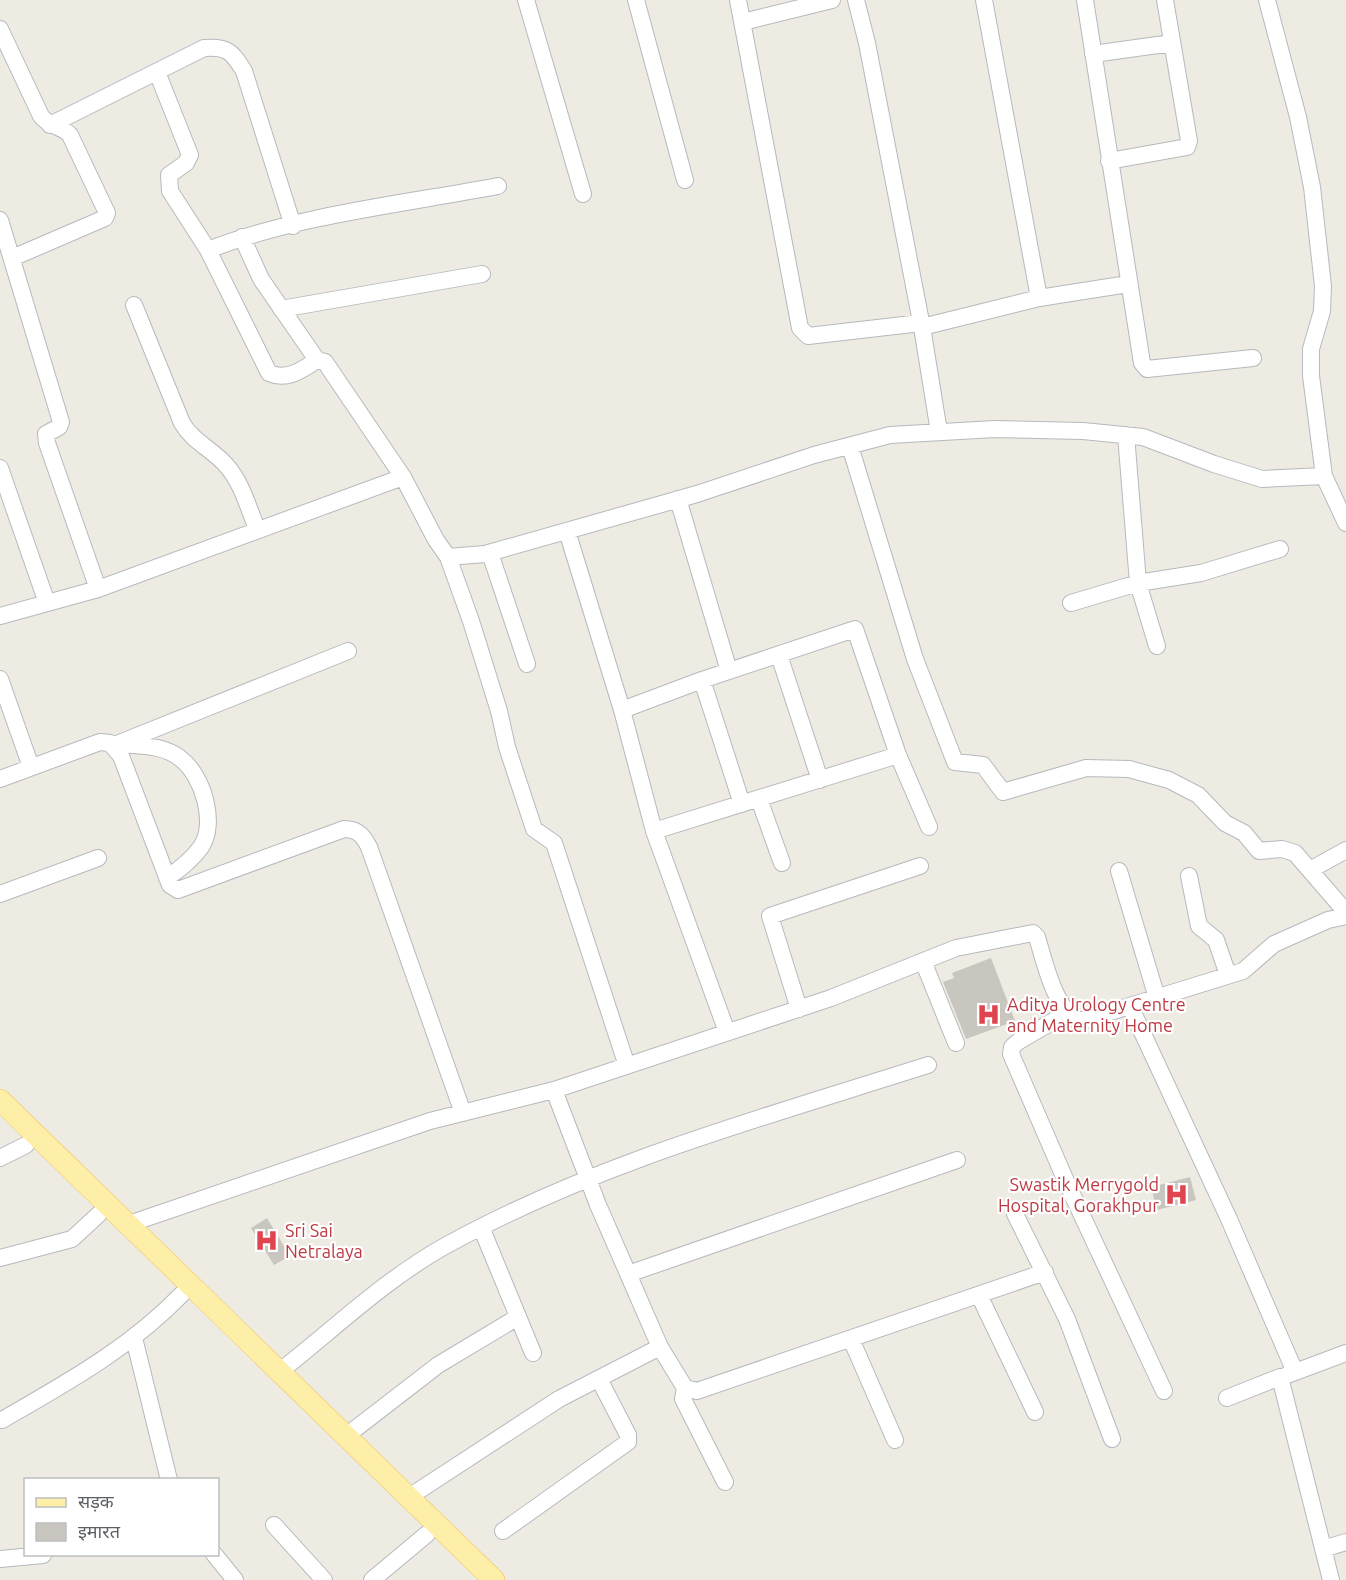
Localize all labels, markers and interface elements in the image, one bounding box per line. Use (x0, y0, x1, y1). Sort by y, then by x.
place label: Aditya Urology Centre and Maternity Home (1007, 994, 1186, 1035)
hospital icon: Aditya Urology Centre and Maternity Home (976, 1001, 1002, 1027)
place label: Swastik Merrygold Hospital, Gorakhpur (998, 1174, 1159, 1215)
hospital icon: Swastik Merrygold Hospital, Gorakhpur (1164, 1181, 1190, 1207)
place label: Sri Sai Netralaya (285, 1220, 363, 1261)
hospital icon: Sri Sai Netralaya (254, 1227, 280, 1253)
legend (24, 1478, 219, 1556)
text: सड़क (78, 1491, 115, 1512)
text: इमारत (78, 1521, 121, 1541)

